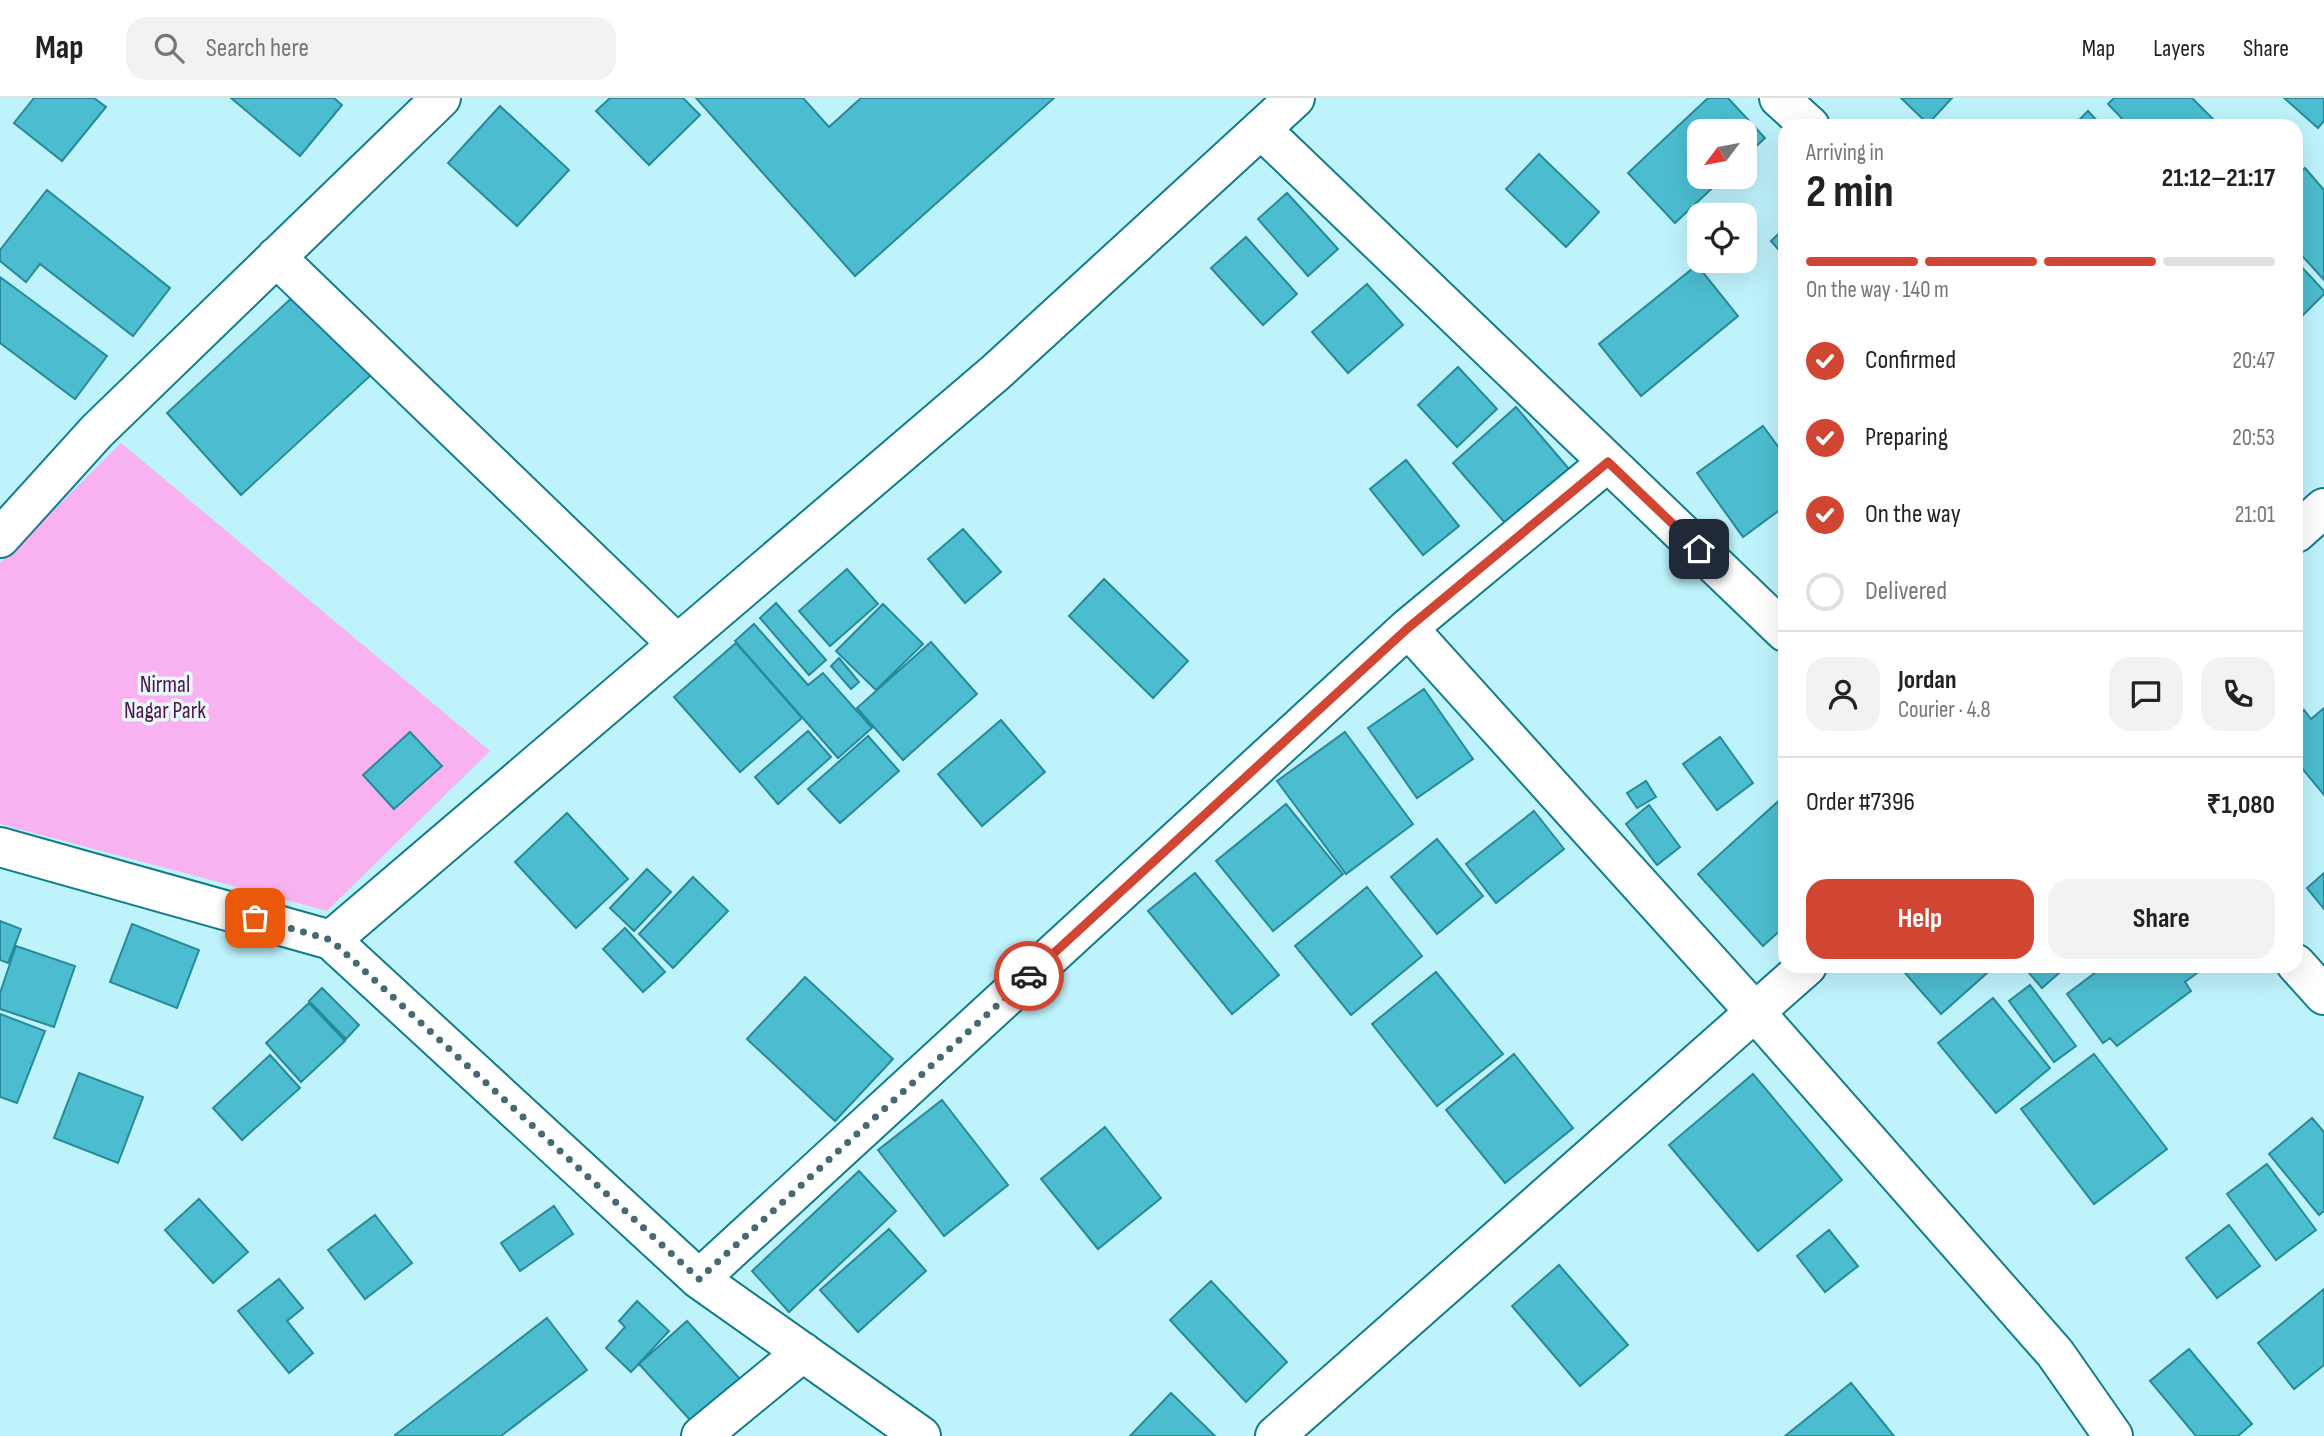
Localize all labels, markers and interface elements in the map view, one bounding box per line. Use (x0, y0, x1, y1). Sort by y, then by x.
search box (126, 17, 616, 80)
text: Map (35, 28, 84, 68)
icon: search (150, 29, 188, 67)
text: Search here (206, 33, 309, 64)
text: Map (2082, 34, 2115, 63)
text: Layers (2153, 34, 2205, 63)
text: Share (2243, 34, 2289, 63)
north arrow (1687, 119, 1757, 189)
map controls (1687, 119, 1757, 273)
text: Arriving in (1806, 139, 1884, 167)
text: 21:12–21:17 (2162, 163, 2275, 194)
text: 2 min (1806, 165, 1894, 220)
button: locate (1687, 203, 1757, 273)
text: On the way · 140 m (1806, 276, 1949, 304)
icon: check (1806, 342, 1844, 380)
text: Confirmed (1865, 345, 1956, 376)
text: 20:47 (2233, 347, 2275, 375)
icon: check (1806, 419, 1844, 457)
text: Preparing (1865, 422, 1948, 453)
text: 20:53 (2232, 424, 2275, 452)
icon: check (1806, 496, 1844, 534)
text: On the way (1865, 499, 1961, 530)
text: 21:01 (2235, 501, 2275, 529)
pin (1669, 519, 1729, 579)
icon: home (1680, 530, 1718, 568)
text: Delivered (1865, 576, 1947, 607)
button: person (1806, 657, 1880, 731)
button: chat (2109, 657, 2183, 731)
button: phone (2201, 657, 2275, 731)
text: Jordan (1898, 665, 1956, 696)
park label: Nirmal Nagar Park (124, 671, 206, 725)
text: Courier · 4.8 (1898, 696, 1991, 724)
text: Order #7396 (1806, 787, 1915, 818)
text: ₹1,080 (2207, 790, 2275, 821)
button: Help (1806, 879, 2034, 959)
button: Share (2048, 879, 2275, 959)
pin (225, 888, 285, 948)
icon: bag (236, 899, 274, 937)
courier (994, 941, 1064, 1011)
icon: car (1010, 957, 1048, 995)

